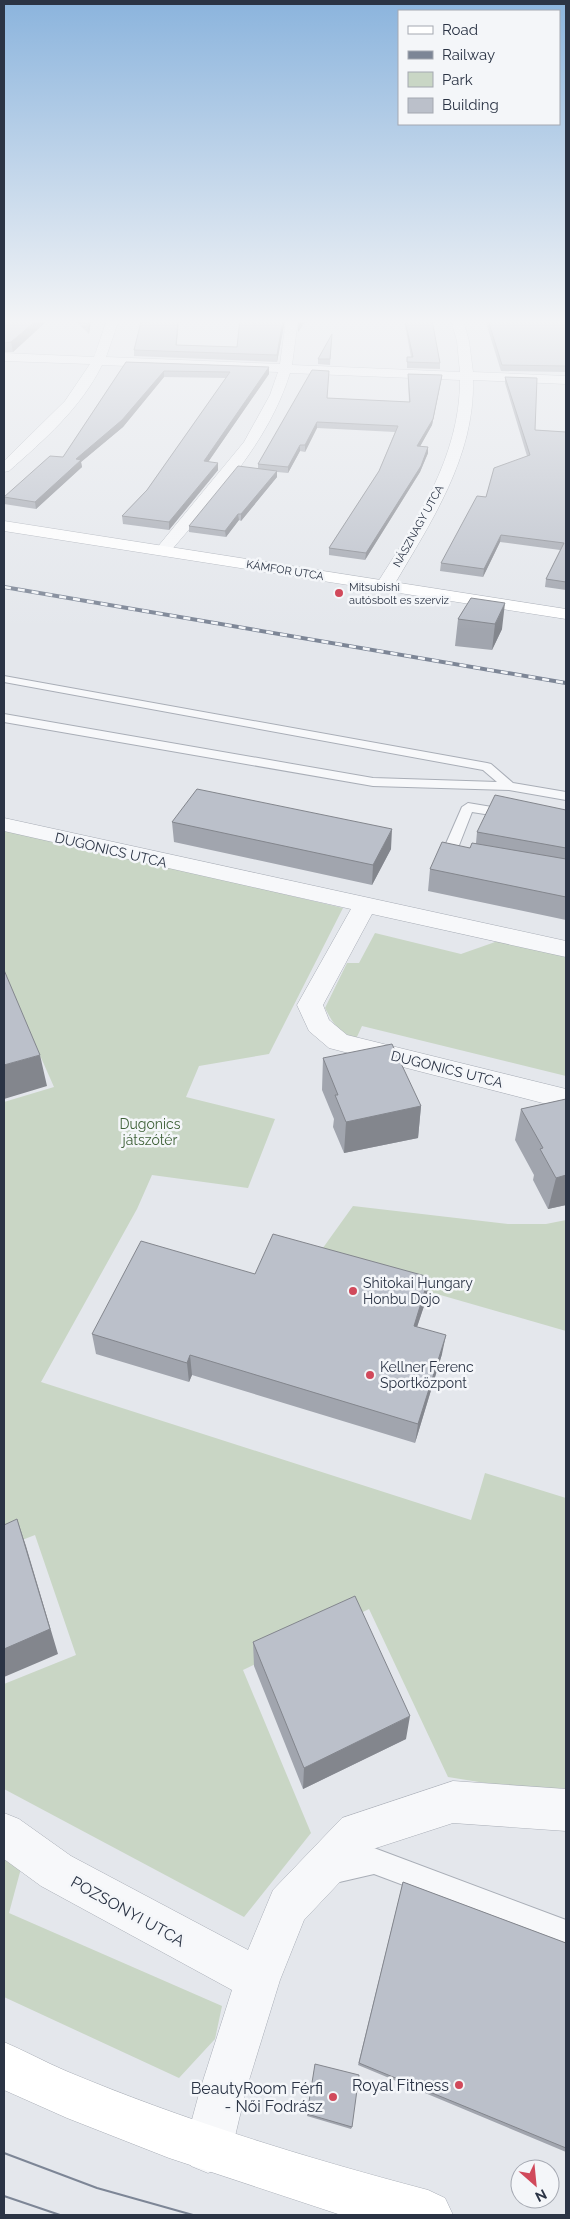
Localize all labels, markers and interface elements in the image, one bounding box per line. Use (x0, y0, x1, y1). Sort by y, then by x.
legend (398, 10, 560, 125)
text: Road (442, 21, 478, 39)
text: Railway (442, 46, 495, 64)
text: Park (442, 71, 473, 89)
text: Building (442, 96, 499, 114)
street label: NÁSZNAGY UTCA (390, 482, 447, 570)
street label: KÁMFOR UTCA (245, 557, 325, 583)
place label: Mitsubishi autósbolt es szerviz (349, 581, 450, 607)
marker: Mitsubishi autósbolt es szerviz (333, 587, 345, 599)
street label: DUGONICS UTCA (53, 829, 169, 871)
street label: DUGONICS UTCA (389, 1047, 505, 1091)
park label: Dugonics játszótér (120, 1116, 181, 1148)
place label: Shitokai Hungary Honbu Dojo (363, 1275, 473, 1307)
marker: Shitokai Hungary Honbu Dojo (347, 1285, 359, 1297)
place label: Kellner Ferenc Sportközpont (380, 1359, 474, 1391)
marker: Kellner Ferenc Sportközpont (364, 1369, 376, 1381)
street label: POZSONYI UTCA (67, 1872, 188, 1951)
place label: Royal Fitness (352, 2076, 449, 2095)
place label: BeautyRoom Férfi - Női Fodrász (191, 2079, 323, 2116)
marker: Royal Fitness (453, 2079, 465, 2091)
marker: BeautyRoom Férfi - Női Fodrász (327, 2091, 339, 2103)
north arrow (510, 2159, 560, 2209)
text: N (533, 2186, 549, 2205)

